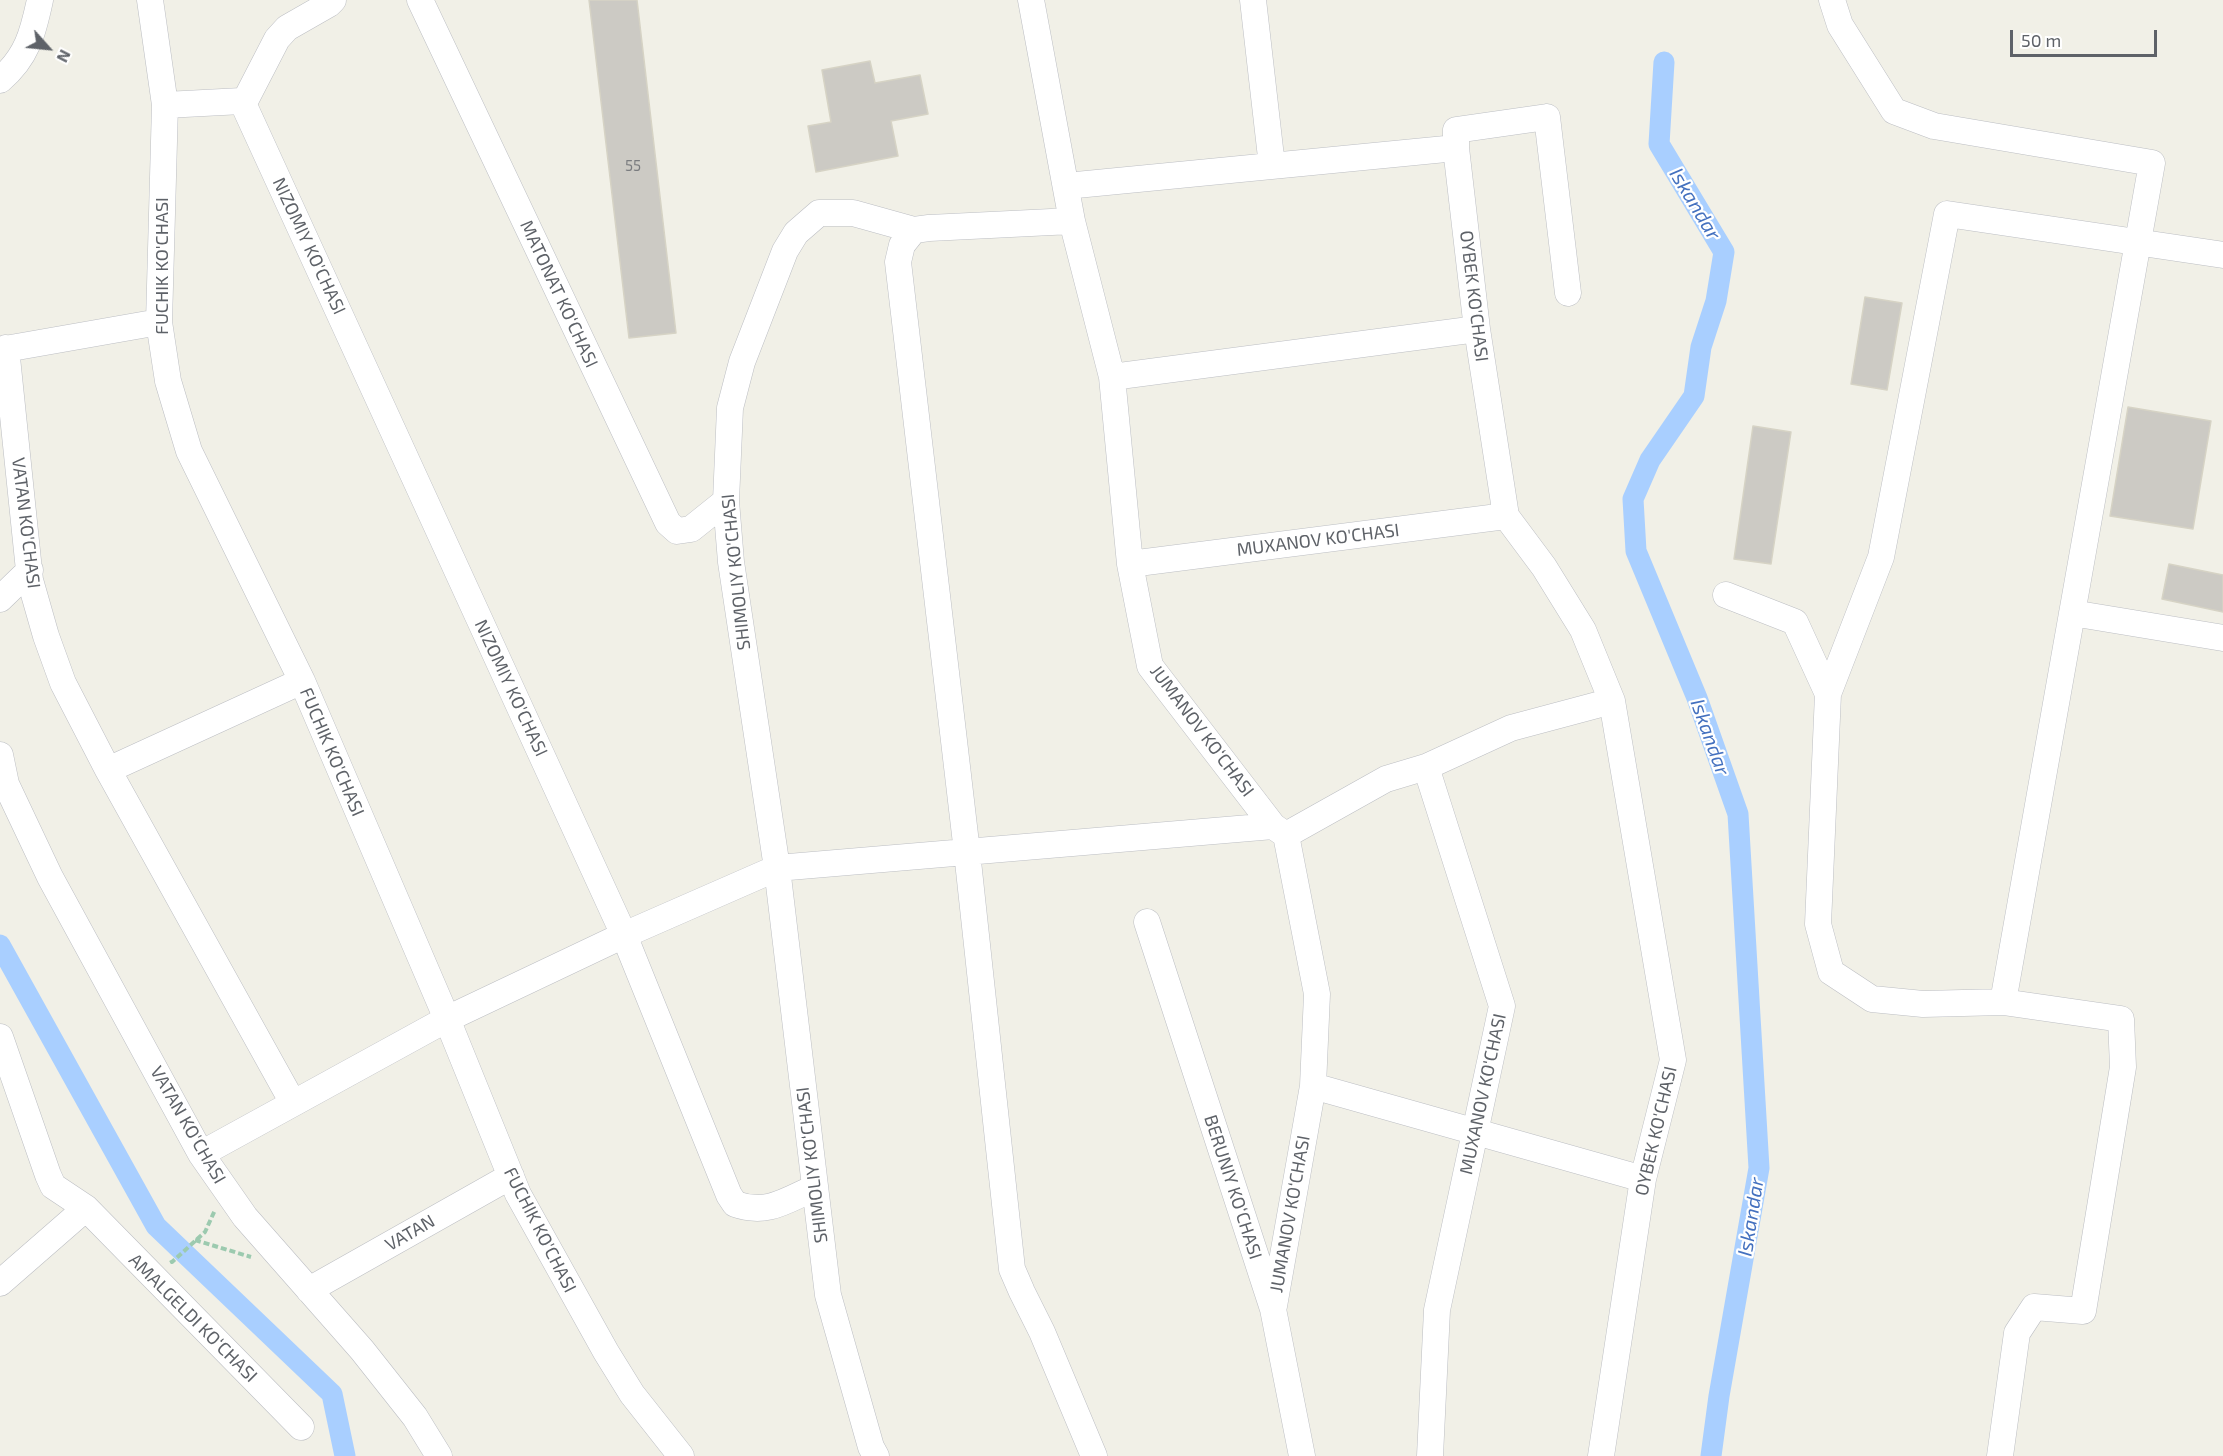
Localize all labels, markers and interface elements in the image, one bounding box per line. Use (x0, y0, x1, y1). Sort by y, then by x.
north arrow (18, 18, 78, 78)
scale bar (2013, 18, 2160, 56)
text: 50 m (2021, 29, 2061, 51)
text: N (53, 47, 76, 66)
house number: 55 (625, 157, 641, 175)
water label: Iskandar (1664, 164, 1726, 244)
street label: NIZOMIY KO'CHASI (268, 174, 350, 318)
street label: FUCHIK KO'CHASI (151, 197, 173, 335)
street label: MATONAT KO‘CHASI (515, 217, 603, 371)
street label: OYBEK KO'CHASI (1455, 229, 1493, 363)
street label: VATAN KO'CHASI (7, 456, 45, 590)
street label: SHIMOLIY KO'CHASI (717, 493, 755, 651)
street label: MUXANOV KO'CHASI (1235, 519, 1401, 561)
street label: NIZOMIY KO'CHASI (470, 616, 552, 760)
street label: JUMANOV KO‘CHASI (1145, 661, 1259, 801)
street label: FUCHIK KO'CHASI (295, 684, 369, 820)
water label: Iskandar (1685, 696, 1735, 778)
street label: MUXANOV KO'CHASI (1455, 1012, 1511, 1176)
street label: VATAN KO'CHASI (146, 1062, 230, 1188)
street label: OYBEK KO'CHASI (1631, 1064, 1681, 1198)
street label: SHIMOLIY KO‘CHASI (792, 1086, 832, 1244)
street label: BERUNIY KO‘CHASI (1199, 1112, 1267, 1262)
street label: JUMANOV KO‘CHASI (1266, 1134, 1314, 1294)
street label: FUCHIK KO'CHASI (499, 1164, 581, 1296)
water label: Iskandar (1733, 1176, 1769, 1258)
street label: VATAN (381, 1210, 439, 1256)
street label: AMALGELDI KO‘CHASI (124, 1249, 262, 1387)

